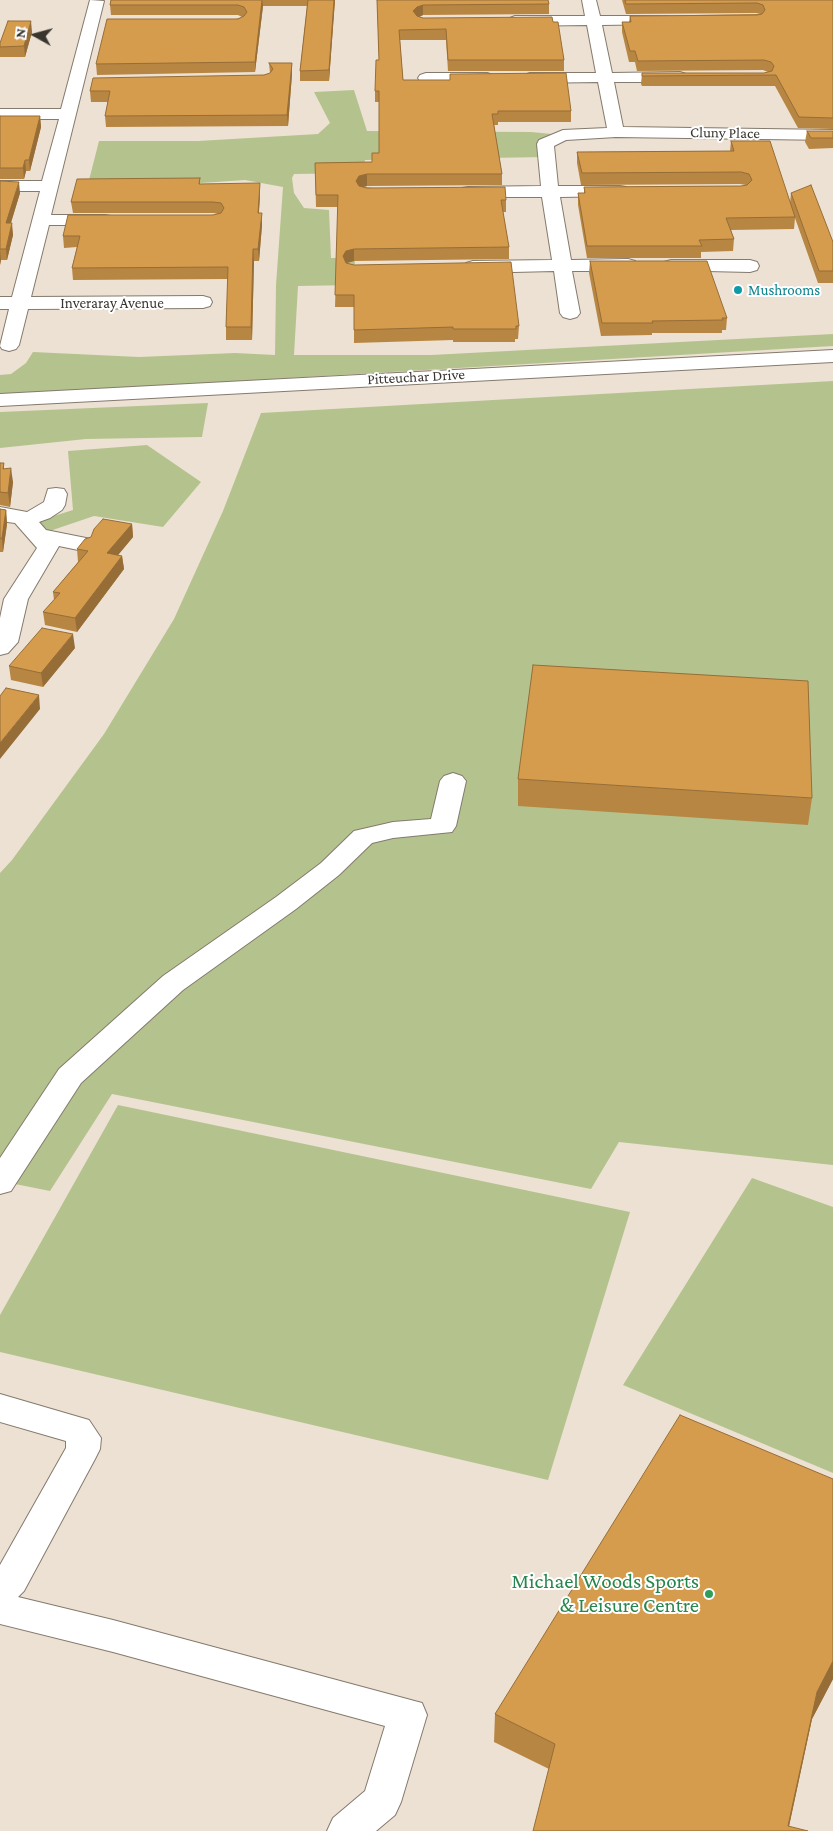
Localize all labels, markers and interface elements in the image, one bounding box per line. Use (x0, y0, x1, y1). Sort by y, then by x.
north arrow (10, 10, 60, 60)
text: N (12, 27, 29, 39)
street label: Cluny Place (690, 123, 760, 143)
place label: Mushrooms (748, 281, 820, 299)
marker: Mushrooms (732, 284, 744, 296)
street label: Inveraray Avenue (60, 294, 164, 312)
street label: Pitteuchar Drive (367, 365, 465, 389)
place label: Michael Woods Sports & Leisure Centre (512, 1569, 699, 1619)
marker: Michael Woods Sports & Leisure Centre (703, 1588, 715, 1600)

